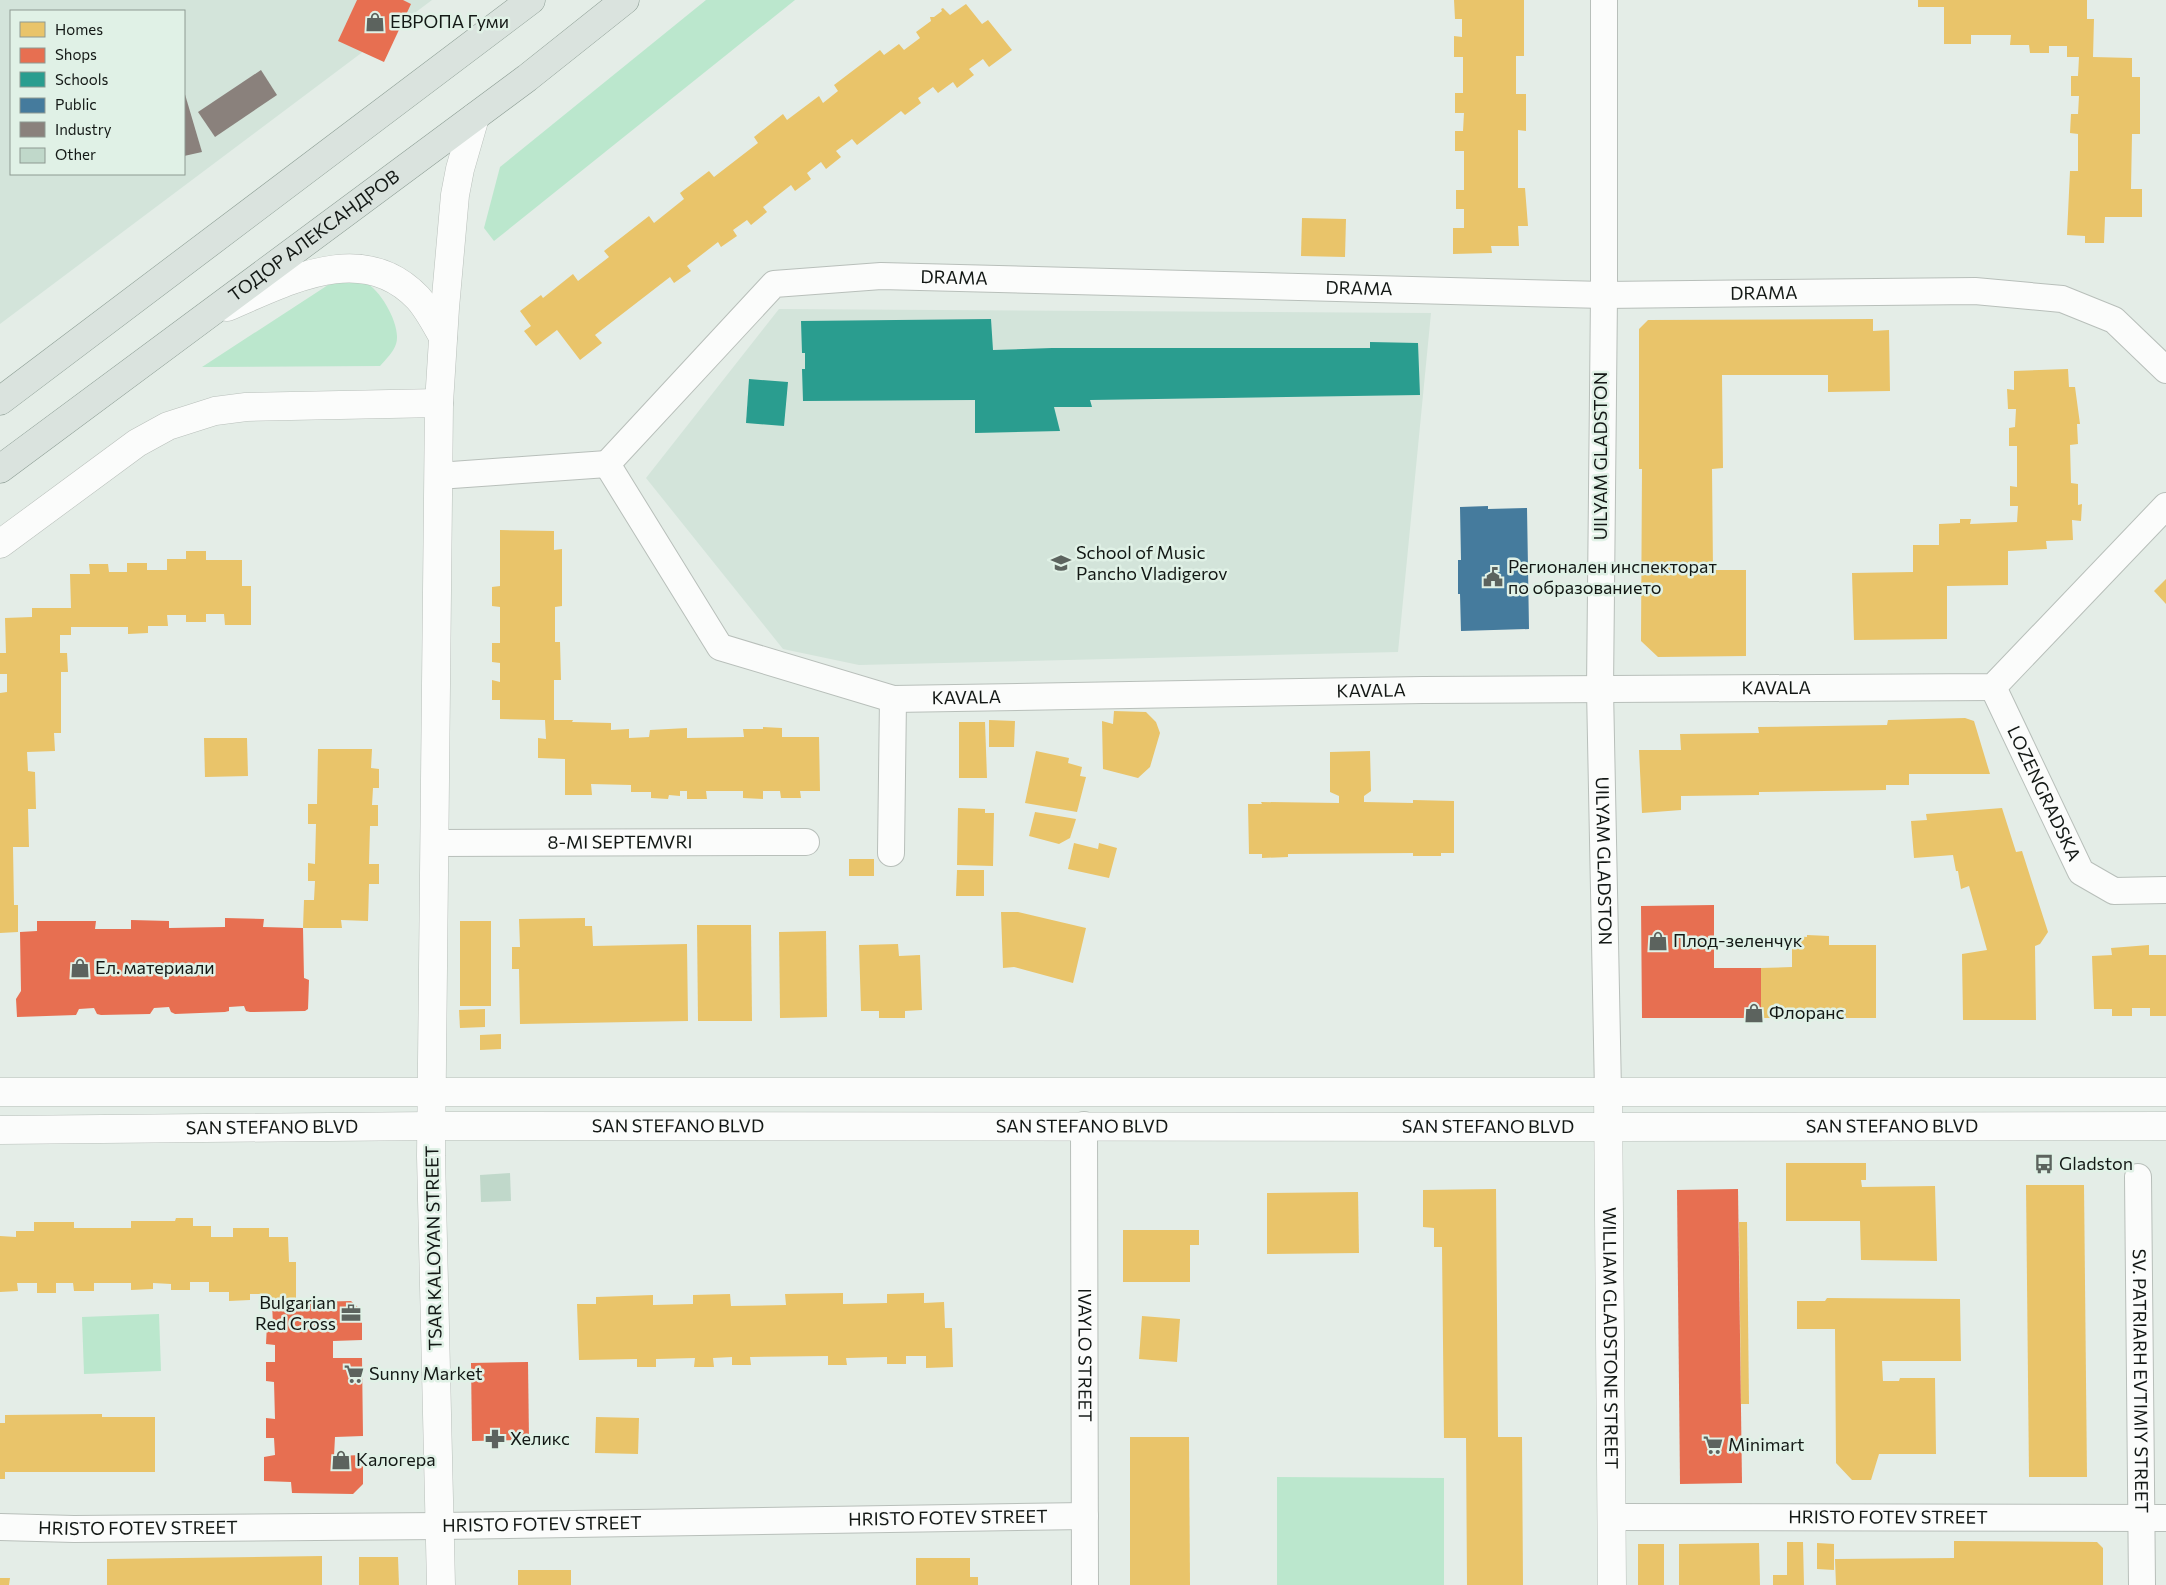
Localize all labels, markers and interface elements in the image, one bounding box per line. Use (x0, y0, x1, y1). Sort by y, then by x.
legend (10, 10, 185, 175)
place label: ЕВРОПА Гуми (390, 10, 509, 32)
shop icon: ЕВРОПА Гуми (364, 11, 386, 33)
text: Homes (55, 20, 103, 38)
text: Shops (55, 45, 97, 63)
text: Schools (55, 70, 109, 88)
text: Public (55, 95, 97, 113)
text: Industry (55, 120, 112, 138)
text: Other (55, 145, 96, 163)
street label: ТОДОР АЛЕКСАНДРОВ (224, 165, 403, 306)
street label: DRAMA (920, 265, 988, 289)
street label: DRAMA (1325, 276, 1393, 299)
street label: DRAMA (1730, 281, 1798, 304)
street label: UILYAM GLADSTON (1589, 372, 1611, 540)
place label: School of Music Pancho Vladigerov (1076, 541, 1227, 584)
school or university icon: School of Music Pancho Vladigerov (1050, 552, 1072, 574)
place label: Регионален инспекторат по образованието (1508, 555, 1717, 598)
public building icon: Регионален инспекторат по образованието (1482, 566, 1504, 588)
street label: KAVALA (1741, 676, 1811, 698)
street label: KAVALA (1336, 678, 1406, 701)
street label: KAVALA (931, 685, 1001, 708)
street label: LOZENGRADSKA (2003, 722, 2086, 864)
street label: UILYAM GLADSTON (1592, 776, 1617, 945)
street label: 8-MI SEPTEMVRI (547, 830, 692, 853)
place label: Плод-зеленчук (1673, 929, 1803, 951)
shop icon: Плод-зеленчук (1647, 930, 1669, 952)
place label: Ел. материали (95, 956, 215, 978)
shop icon: Ел. материали (69, 957, 91, 979)
place label: Флоранс (1769, 1001, 1845, 1023)
shop icon: Флоранс (1743, 1002, 1765, 1024)
street label: SAN STEFANO BLVD (592, 1114, 764, 1136)
street label: SAN STEFANO BLVD (996, 1114, 1168, 1137)
street label: SAN STEFANO BLVD (1806, 1114, 1978, 1137)
street label: SAN STEFANO BLVD (186, 1115, 358, 1138)
street label: SAN STEFANO BLVD (1402, 1115, 1574, 1137)
street label: TSAR KALOYAN STREET (420, 1145, 446, 1351)
place label: Gladston (2059, 1152, 2133, 1174)
bus stop icon: Gladston (2033, 1153, 2055, 1175)
street label: WILLIAM GLADSTONE STREET (1599, 1207, 1623, 1469)
street label: SV. PATRIARH EVTIMIY STREET (2129, 1249, 2153, 1513)
street label: IVAYLO STREET (1074, 1288, 1097, 1422)
place label: Bulgarian Red Cross (255, 1291, 336, 1334)
office icon: Bulgarian Red Cross (340, 1302, 362, 1324)
place label: Sunny Market (369, 1362, 483, 1384)
supermarket icon: Sunny Market (343, 1363, 365, 1385)
place label: Хеликс (510, 1427, 570, 1449)
pharmacy icon: Хеликс (484, 1428, 506, 1450)
place label: Minimart (1728, 1433, 1805, 1455)
supermarket icon: Minimart (1702, 1434, 1724, 1456)
place label: Калогера (356, 1448, 436, 1470)
shop icon: Калогера (330, 1449, 352, 1471)
street label: HRISTO FOTEV STREET (848, 1505, 1048, 1530)
street label: HRISTO FOTEV STREET (1788, 1505, 1988, 1528)
street label: HRISTO FOTEV STREET (442, 1511, 642, 1536)
street label: HRISTO FOTEV STREET (38, 1516, 238, 1539)

